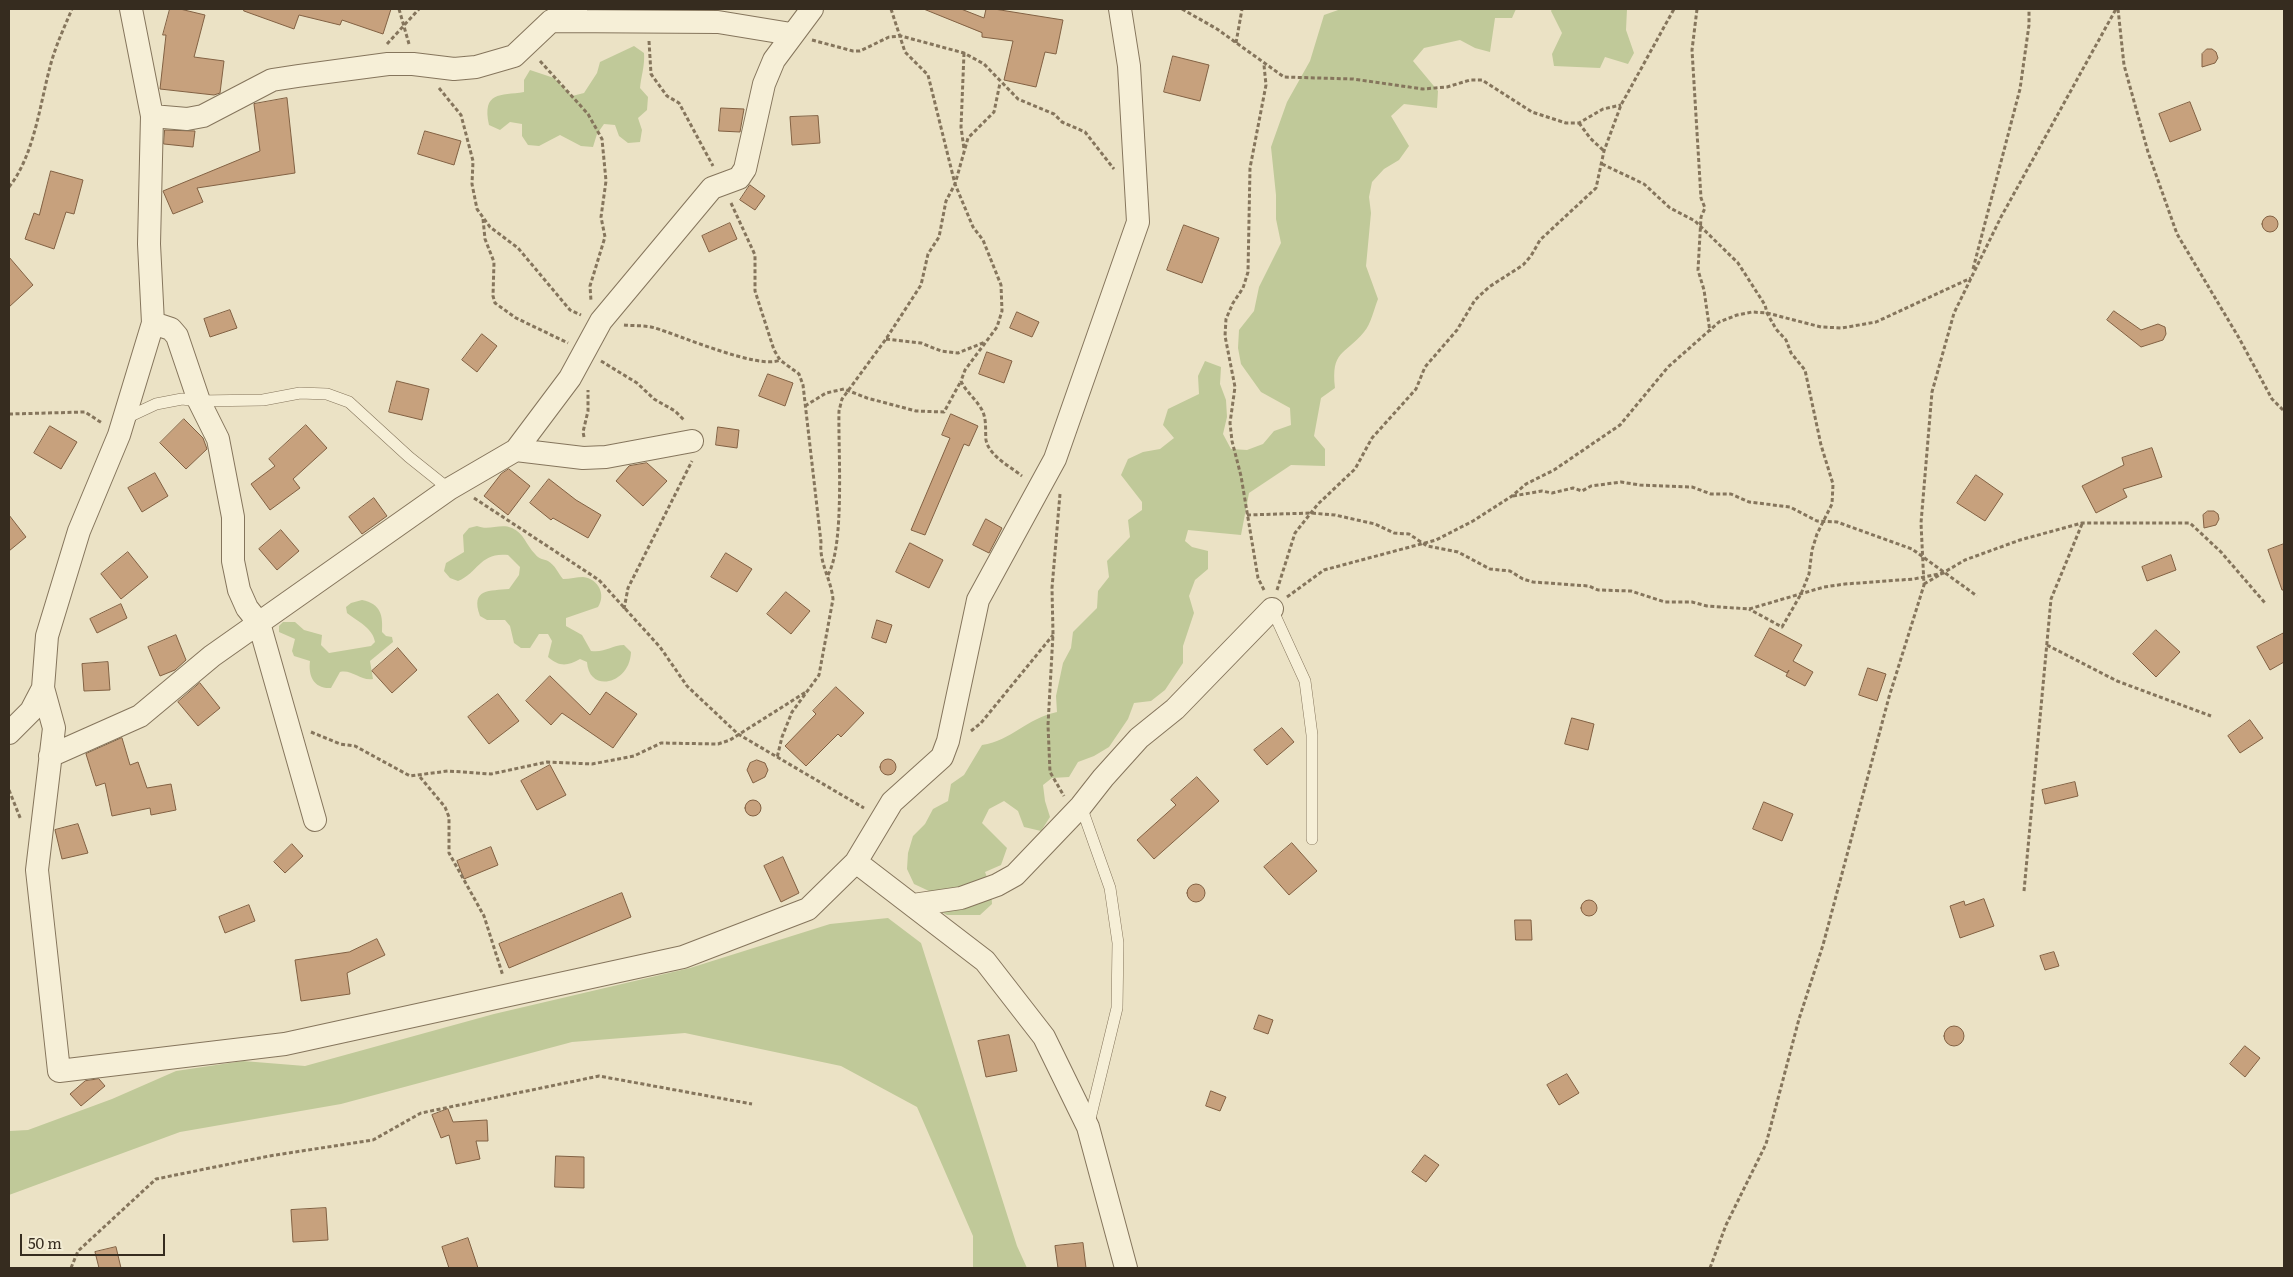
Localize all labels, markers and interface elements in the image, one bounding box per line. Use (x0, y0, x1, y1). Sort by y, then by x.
scale bar (22, 1224, 168, 1256)
text: 50 m (28, 1231, 62, 1254)

